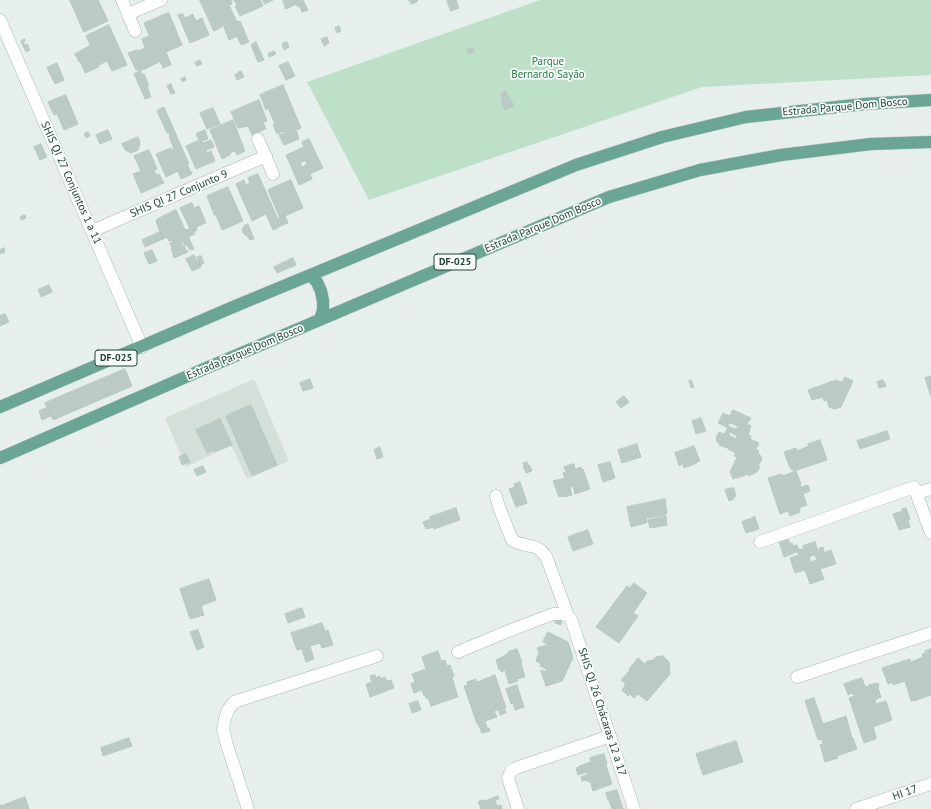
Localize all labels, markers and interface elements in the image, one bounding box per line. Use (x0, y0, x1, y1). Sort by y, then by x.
park label: Parque Bernardo Sayão (511, 55, 585, 81)
street label: Estrada Parque Dom Bosco (782, 95, 908, 119)
street label: SHIS QI 27 Conjuntos 1 a 11 (38, 120, 104, 246)
street label: SHIS QI 27 Conjunto 9 (128, 167, 230, 221)
street label: Estrada Parque Dom Bosco (483, 194, 603, 256)
road number: DF-025 (434, 254, 476, 270)
street label: Estrada Parque Dom Bosco (185, 321, 305, 383)
road number: DF-025 (95, 350, 137, 366)
street label: SHIS QI 26 Chácaras 12 a 17 (575, 646, 629, 778)
street label: HI 17 (891, 783, 919, 803)

